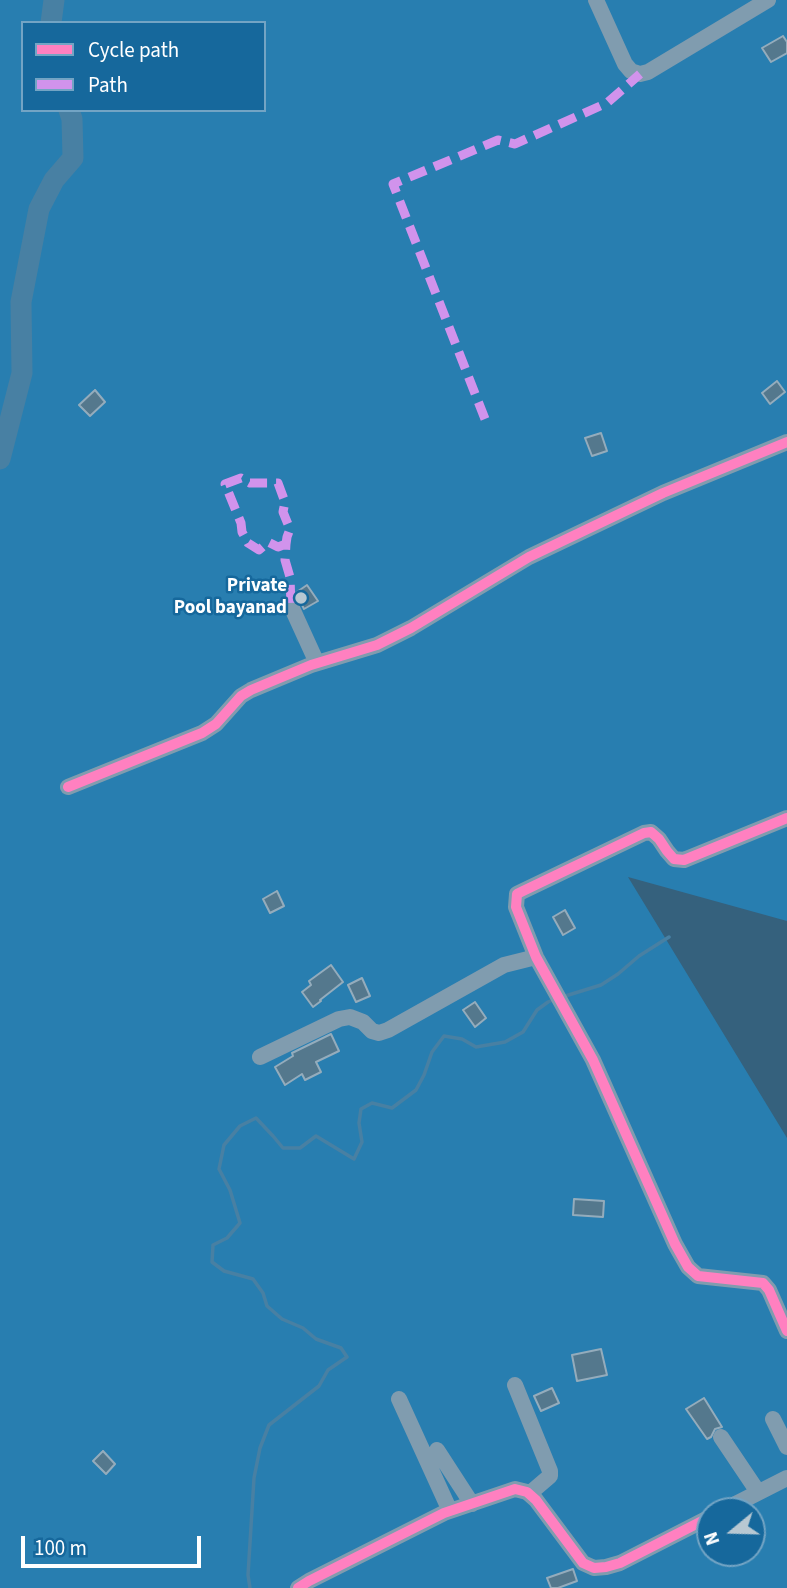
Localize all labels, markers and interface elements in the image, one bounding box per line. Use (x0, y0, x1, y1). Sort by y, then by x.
legend (21, 21, 266, 112)
text: Cycle path (88, 35, 179, 65)
text: Path (88, 70, 128, 100)
place label: Private Pool bayanad (174, 576, 287, 620)
marker: Private Pool bayanad (293, 590, 309, 606)
north arrow (696, 1497, 766, 1567)
scale bar (24, 1522, 205, 1566)
text: N (698, 1528, 727, 1549)
text: 100 m (34, 1533, 87, 1563)

